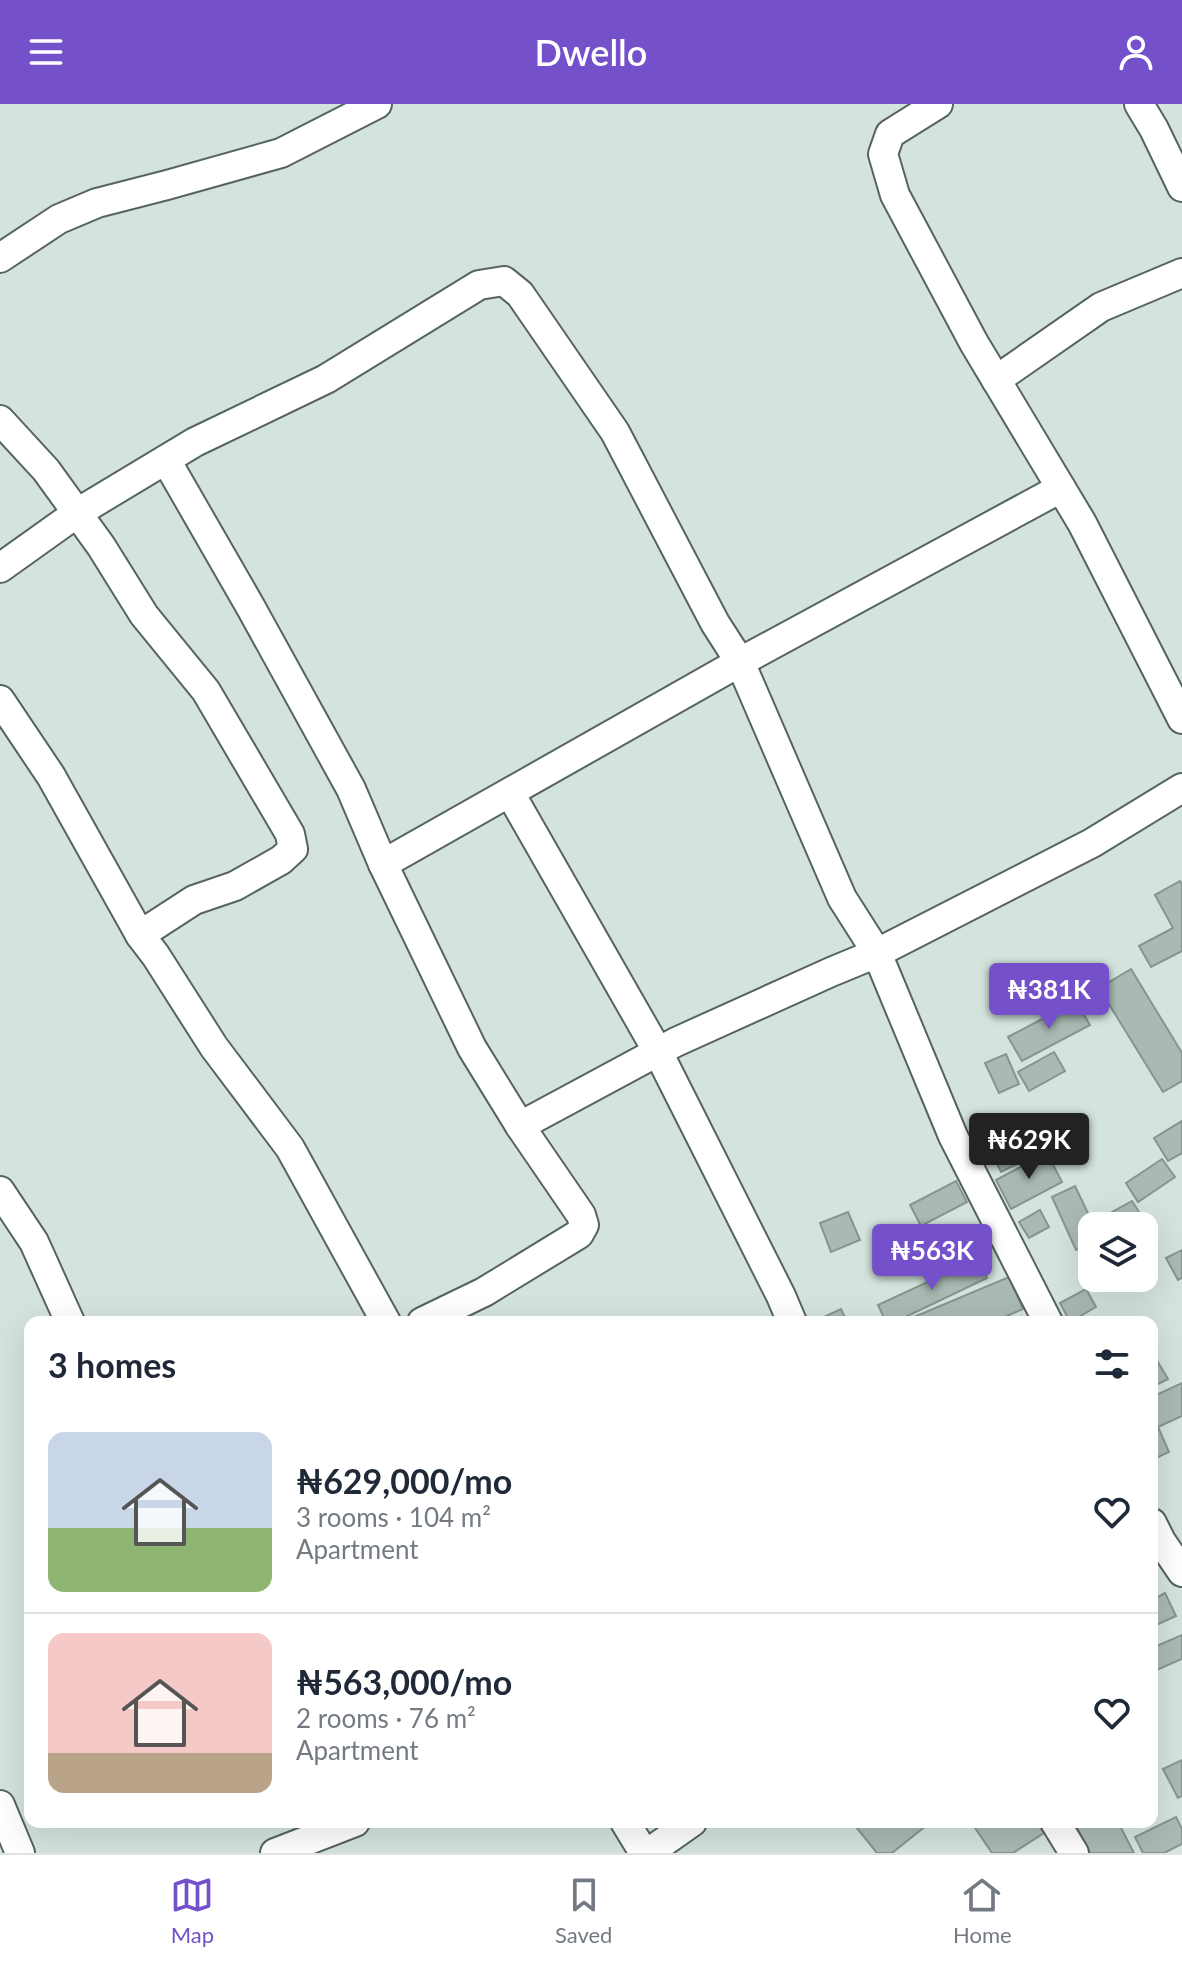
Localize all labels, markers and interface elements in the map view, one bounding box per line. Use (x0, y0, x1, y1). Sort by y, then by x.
icon: menu (24, 30, 68, 74)
text: Dwello (535, 30, 647, 74)
icon: person (1114, 30, 1158, 74)
pin: ₦381K (993, 963, 1105, 1031)
text: ₦381K (1007, 973, 1091, 1005)
pin: ₦629K (973, 1113, 1085, 1181)
text: ₦629K (987, 1123, 1071, 1155)
map controls (1078, 1212, 1158, 1292)
button: layers (1078, 1212, 1158, 1292)
pin: ₦563K (876, 1224, 988, 1292)
text: ₦563K (890, 1234, 974, 1266)
icon: filters (1090, 1342, 1134, 1386)
text: 3 homes (48, 1344, 176, 1385)
text: ₦629,000/mo (296, 1460, 512, 1501)
icon: home (112, 1464, 208, 1560)
icon: heart (1090, 1490, 1134, 1534)
text: 3 rooms · 104 m² (296, 1501, 491, 1533)
text: Apartment (296, 1533, 419, 1565)
text: ₦563,000/mo (296, 1661, 512, 1702)
icon: home (112, 1665, 208, 1761)
icon: heart (1090, 1691, 1134, 1735)
text: 2 rooms · 76 m² (296, 1702, 476, 1734)
text: Apartment (296, 1734, 419, 1766)
tab: Map (170, 1873, 214, 1948)
tab: Saved (555, 1873, 612, 1948)
tab: Home (953, 1873, 1012, 1948)

